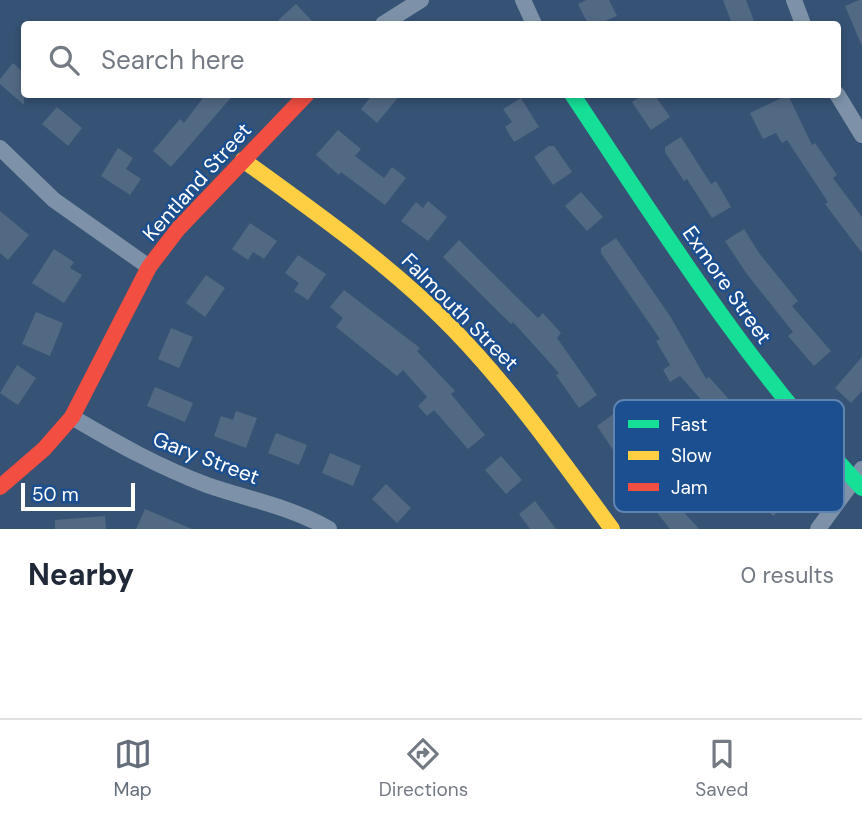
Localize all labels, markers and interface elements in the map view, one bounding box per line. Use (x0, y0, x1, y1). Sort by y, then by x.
search box (21, 21, 841, 98)
icon: search (45, 41, 83, 79)
text: Search here (101, 43, 244, 77)
street label: Kentland Street (136, 117, 258, 247)
street label: Exmore Street (676, 221, 778, 349)
street label: Falmouth Street (395, 247, 525, 377)
legend (614, 400, 844, 512)
text: Fast (671, 412, 707, 437)
street label: Gary Street (149, 425, 263, 491)
text: Slow (671, 443, 712, 468)
text: Jam (671, 475, 708, 500)
scale bar (21, 480, 135, 512)
text: 50 m (32, 482, 79, 507)
text: Nearby (28, 555, 134, 594)
text: 0 results (741, 560, 834, 590)
tab: Map (114, 735, 152, 802)
tab: Directions (379, 735, 468, 802)
tab: Saved (695, 735, 748, 802)

